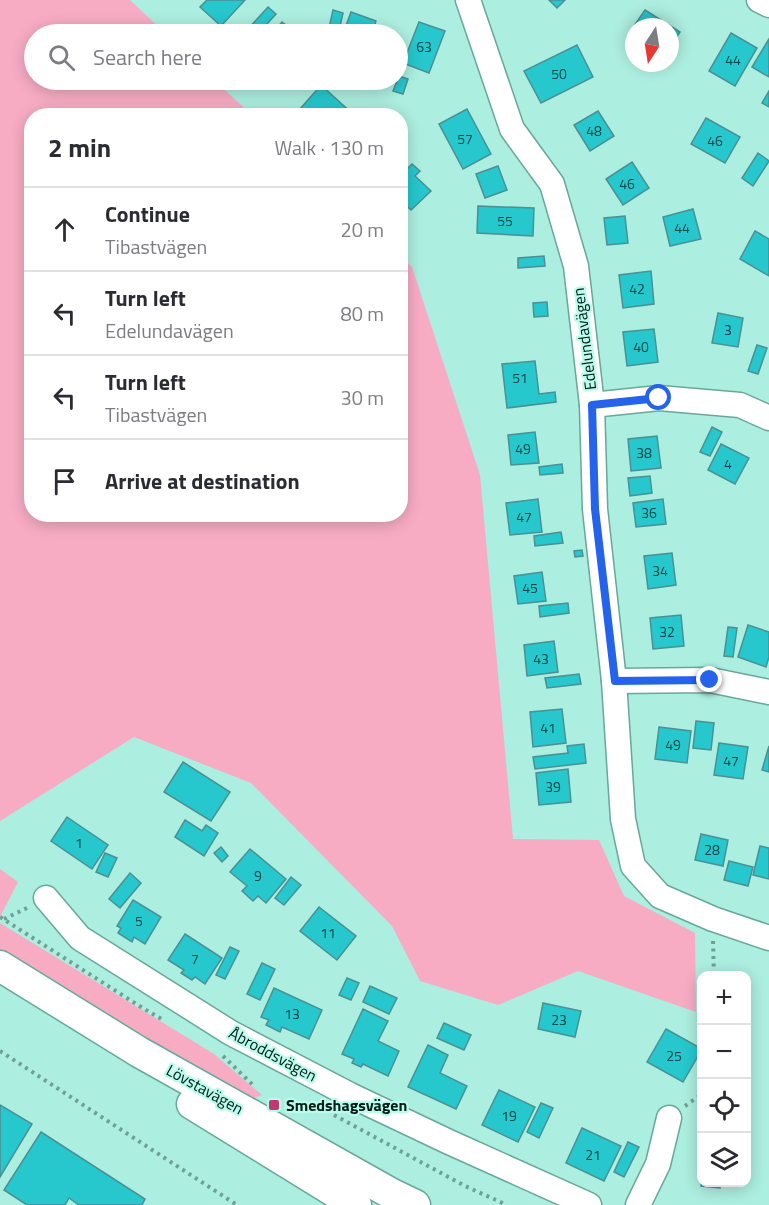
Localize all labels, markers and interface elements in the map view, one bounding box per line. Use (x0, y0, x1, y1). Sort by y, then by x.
north arrow (625, 18, 679, 72)
search box (24, 24, 408, 90)
house number: 63 (416, 36, 432, 57)
text: Search here (93, 40, 202, 74)
icon: search (45, 41, 78, 74)
house number: 44 (725, 49, 741, 70)
house number: 50 (551, 63, 567, 84)
house number: 48 (586, 120, 602, 141)
text: 2 min (48, 128, 111, 167)
house number: 57 (457, 128, 473, 149)
house number: 46 (707, 130, 723, 151)
text: Walk · 130 m (275, 132, 384, 163)
house number: 46 (619, 173, 635, 194)
text: Continue (105, 197, 190, 231)
house number: 55 (497, 210, 513, 231)
icon: ahead (48, 213, 81, 246)
text: 20 m (340, 214, 384, 245)
house number: 44 (674, 217, 690, 238)
text: Tibastvägen (105, 231, 207, 262)
house number: 42 (629, 278, 645, 299)
text: Turn left (105, 281, 186, 315)
street label: Edelundavägen (566, 286, 602, 392)
icon: left (48, 297, 81, 330)
text: 80 m (340, 298, 384, 329)
text: Edelundavägen (105, 315, 234, 346)
house number: 3 (724, 319, 732, 340)
house number: 40 (633, 336, 649, 357)
text: Turn left (105, 365, 186, 399)
house number: 51 (512, 367, 528, 388)
icon: left (48, 381, 81, 414)
text: 30 m (340, 382, 384, 413)
route start (645, 384, 671, 410)
text: Tibastvägen (105, 399, 207, 430)
house number: 49 (515, 438, 531, 459)
house number: 38 (636, 442, 652, 463)
house number: 4 (724, 453, 732, 474)
text: Arrive at destination (105, 464, 300, 498)
icon: arrive (48, 465, 81, 498)
house number: 36 (641, 502, 657, 523)
house number: 47 (516, 506, 532, 527)
house number: 34 (652, 560, 668, 581)
house number: 45 (522, 577, 538, 598)
house number: 32 (659, 621, 675, 642)
house number: 43 (533, 648, 549, 669)
route end (696, 666, 722, 692)
house number: 41 (540, 717, 556, 738)
house number: 49 (665, 734, 681, 755)
house number: 47 (723, 750, 739, 771)
house number: 39 (545, 776, 561, 797)
house number: 1 (75, 832, 83, 853)
house number: 28 (704, 839, 720, 860)
house number: 9 (254, 865, 262, 886)
house number: 5 (135, 910, 143, 931)
house number: 11 (320, 922, 336, 943)
house number: 7 (191, 948, 199, 969)
map controls (697, 971, 751, 1187)
button: + (697, 971, 751, 1025)
house number: 13 (284, 1003, 300, 1024)
house number: 23 (551, 1009, 567, 1030)
street label: Åbroddsvägen (225, 1021, 321, 1087)
button: − (697, 1025, 751, 1079)
house number: 25 (666, 1045, 682, 1066)
street label: Lövstavägen (162, 1058, 248, 1120)
button: locate (697, 1079, 751, 1133)
place label: Smedshagsvägen (286, 1093, 407, 1117)
marker: Smedshagsvägen (267, 1098, 281, 1112)
house number: 19 (501, 1105, 517, 1126)
button: layers (697, 1133, 751, 1187)
house number: 21 (585, 1144, 601, 1165)

